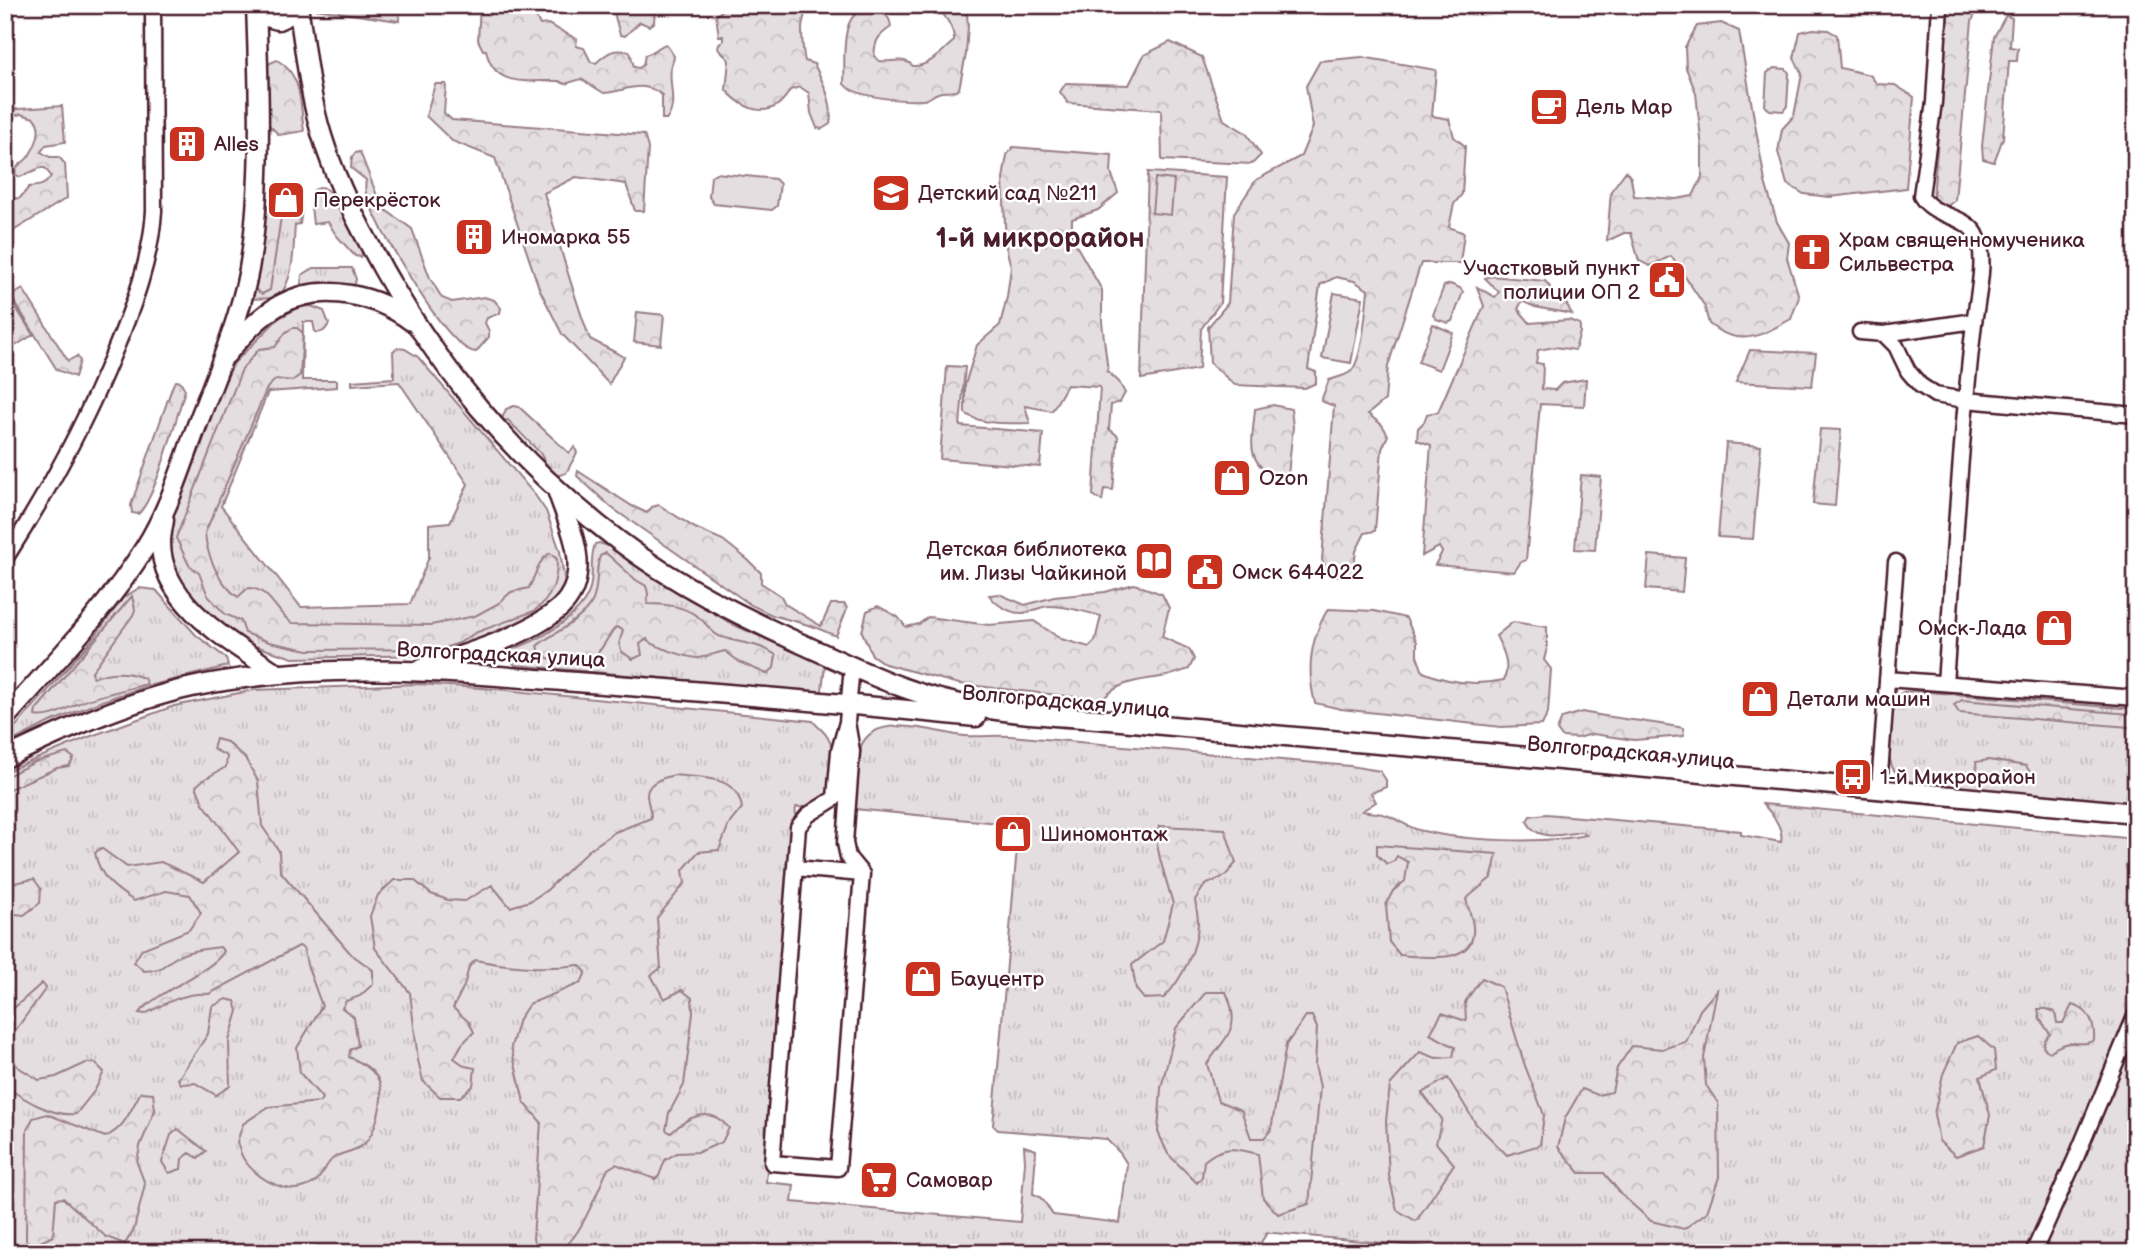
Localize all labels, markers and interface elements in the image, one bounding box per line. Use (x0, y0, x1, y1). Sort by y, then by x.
cafe icon: Дель Мар (1528, 86, 1570, 128)
place label: Дель Мар (1576, 95, 1673, 120)
building icon: Alles (166, 123, 208, 165)
place label: Alles (214, 132, 259, 157)
school or university icon: Детский сад №211 (870, 172, 912, 214)
shop icon: Перекрёсток (265, 179, 307, 221)
place label: Детский сад №211 (918, 181, 1097, 206)
place label: Перекрёсток (313, 188, 440, 213)
building icon: Иномарка 55 (453, 216, 495, 258)
district label: 1-й микрорайон (936, 222, 1145, 255)
place label: Иномарка 55 (501, 225, 630, 250)
place label: Храм священномученика Сильвестра (1839, 228, 2086, 277)
church icon: Храм священномученика Сильвестра (1791, 231, 1833, 273)
place label: Участковый пункт полиции ОП 2 (1463, 256, 1641, 305)
public building icon: Участковый пункт полиции ОП 2 (1646, 259, 1688, 301)
shop icon: Ozon (1211, 457, 1253, 499)
place label: Ozon (1259, 466, 1308, 491)
place label: Детская библиотека им. Лизы Чайкиной (927, 537, 1128, 586)
library icon: Детская библиотека им. Лизы Чайкиной (1133, 540, 1175, 582)
public building icon: Омск 644022 (1184, 551, 1226, 593)
place label: Омск 644022 (1232, 560, 1364, 585)
shop icon: Омск-Лада (2033, 607, 2075, 649)
place label: Омск-Лада (1918, 616, 2028, 641)
street label: Волгоградская улица (396, 637, 607, 673)
shop icon: Детали машин (1739, 678, 1781, 720)
street label: Волгоградская улица (961, 680, 1172, 724)
place label: Детали машин (1787, 687, 1931, 712)
street label: Волгоградская улица (1526, 731, 1737, 775)
bus stop icon: 1-й Микрорайон (1832, 756, 1874, 798)
place label: 1-й Микрорайон (1880, 765, 2036, 790)
shop icon: Шиномонтаж (992, 813, 1034, 855)
place label: Шиномонтаж (1040, 822, 1168, 847)
shop icon: Бауцентр (902, 958, 944, 1000)
place label: Бауцентр (950, 967, 1044, 992)
supermarket icon: Самовар (858, 1159, 900, 1201)
place label: Самовар (906, 1168, 993, 1193)

